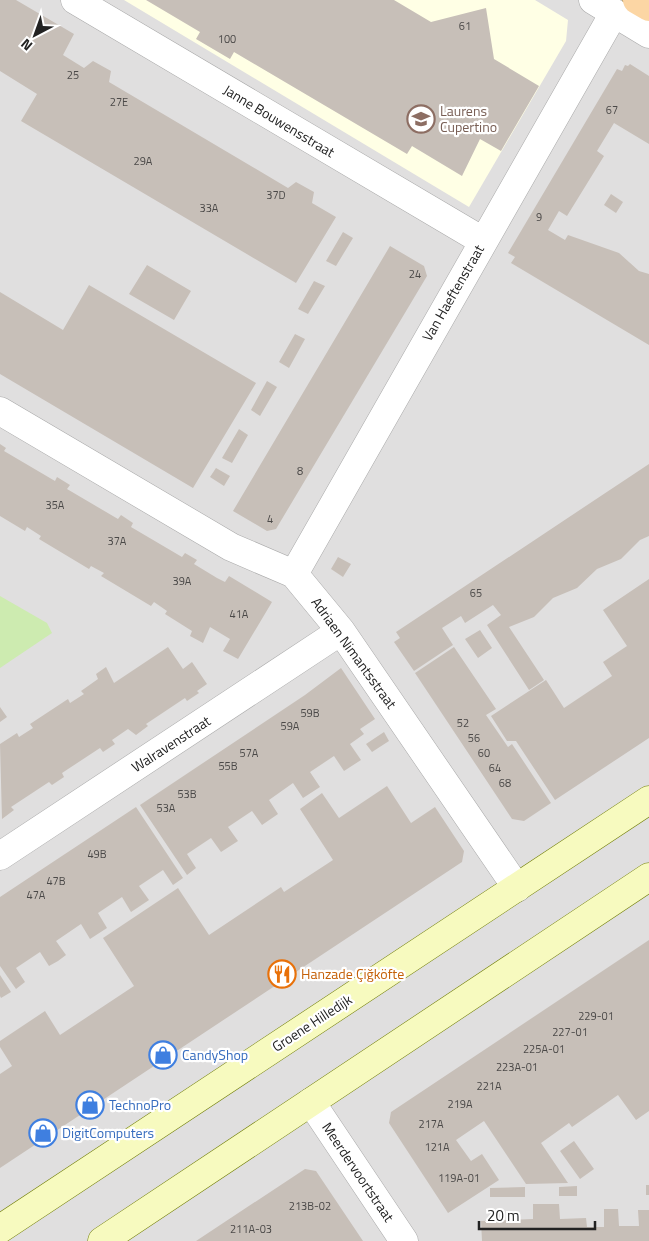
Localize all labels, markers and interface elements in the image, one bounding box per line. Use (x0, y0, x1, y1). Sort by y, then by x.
north arrow (10, 10, 60, 60)
house number: 61 (459, 18, 471, 34)
house number: 100 (218, 31, 236, 47)
text: N (16, 34, 37, 56)
house number: 25 (67, 67, 79, 83)
street label: Janne Bouwensstraat (220, 79, 339, 162)
house number: 27E (110, 94, 128, 110)
place label: Laurens Cupertino (440, 100, 497, 137)
house number: 67 (606, 102, 618, 118)
school or university icon: Laurens Cupertino (406, 104, 436, 134)
house number: 29A (134, 153, 153, 169)
house number: 37D (266, 187, 286, 203)
house number: 33A (200, 200, 219, 216)
house number: 9 (536, 209, 542, 225)
street label: Van Haeftenstraat (416, 241, 489, 345)
house number: 24 (409, 266, 421, 282)
house number: 8 (297, 463, 303, 479)
house number: 35A (46, 497, 65, 513)
house number: 4 (267, 511, 273, 527)
house number: 37A (108, 533, 127, 549)
house number: 39A (173, 573, 192, 589)
house number: 65 (470, 585, 482, 601)
street label: Adriaen Nimantsstraat (307, 592, 402, 713)
house number: 41A (230, 606, 249, 622)
house number: 59B (300, 705, 320, 721)
street label: Walravenstraat (127, 710, 215, 777)
house number: 52 (457, 715, 469, 731)
house number: 59A (281, 718, 300, 734)
house number: 56 (468, 730, 480, 746)
house number: 57A (240, 745, 259, 761)
house number: 60 (478, 745, 490, 761)
house number: 55B (218, 758, 238, 774)
house number: 64 (489, 760, 501, 776)
house number: 68 (499, 775, 511, 791)
house number: 53B (177, 786, 197, 802)
house number: 53A (157, 800, 176, 816)
house number: 49B (87, 846, 107, 862)
house number: 47B (46, 873, 66, 889)
house number: 47A (27, 887, 46, 903)
restaurant icon: Hanzade Çiğköfte (267, 959, 297, 989)
place label: Hanzade Çiğköfte (301, 963, 404, 984)
street label: Groene Hilledijk (268, 989, 356, 1056)
house number: 229-01 (578, 1008, 614, 1024)
house number: 227-01 (552, 1024, 588, 1040)
shop icon: CandyShop (148, 1040, 178, 1070)
house number: 225A-01 (523, 1041, 565, 1057)
place label: CandyShop (182, 1044, 248, 1065)
house number: 223A-01 (496, 1059, 538, 1075)
house number: 221A (476, 1078, 502, 1094)
shop icon: TechnoPro (75, 1090, 105, 1120)
place label: TechnoPro (109, 1094, 171, 1115)
house number: 219A (447, 1096, 473, 1112)
house number: 217A (418, 1116, 444, 1132)
shop icon: DigitComputers (28, 1118, 58, 1148)
street label: Meerdervoortstraat (317, 1118, 400, 1226)
place label: DigitComputers (62, 1122, 154, 1143)
house number: 121A (424, 1139, 450, 1155)
house number: 119A-01 (438, 1170, 480, 1186)
house number: 213B-02 (289, 1198, 331, 1214)
scale bar (479, 1198, 595, 1230)
text: 20 m (487, 1204, 520, 1227)
house number: 211A-03 (230, 1221, 272, 1237)

